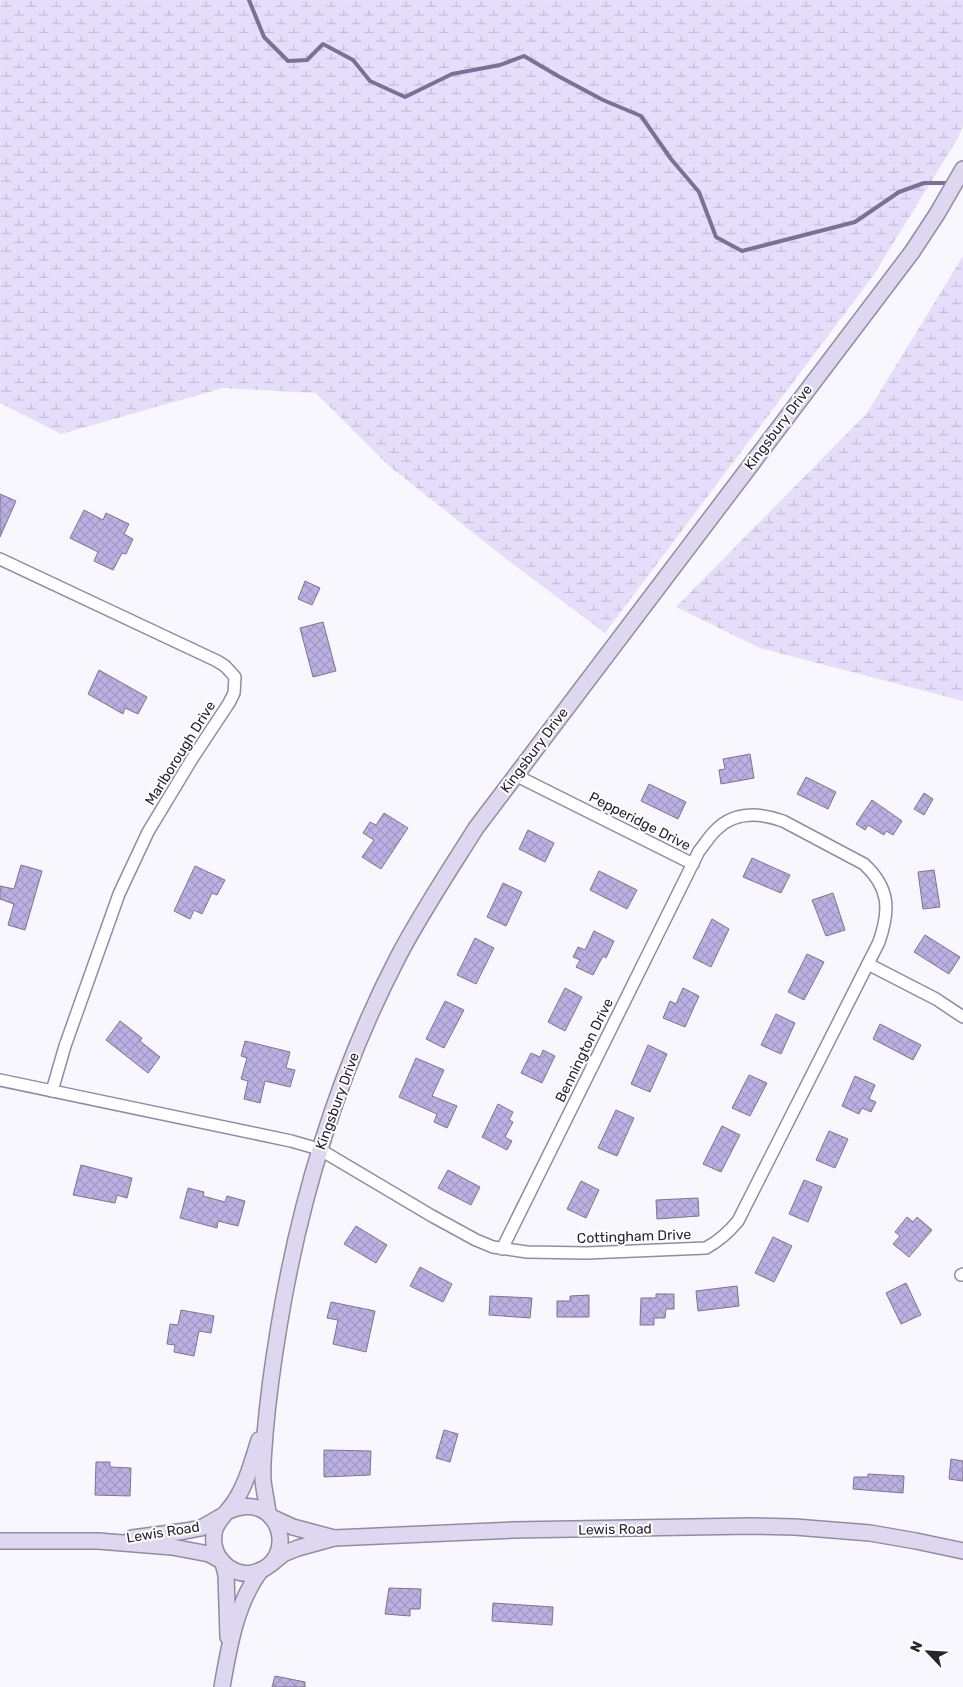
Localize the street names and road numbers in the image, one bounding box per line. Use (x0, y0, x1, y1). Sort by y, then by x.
street label: Kingsbury Drive (741, 381, 816, 473)
street label: Marlborough Drive (142, 698, 219, 808)
street label: Kingsbury Drive (497, 704, 572, 796)
street label: Pepperidge Drive (586, 789, 693, 854)
street label: Bennington Drive (552, 995, 617, 1105)
street label: Kingsbury Drive (312, 1050, 363, 1152)
street label: Cottingham Drive (577, 1226, 692, 1247)
street label: Lewis Road (125, 1518, 201, 1547)
street label: Lewis Road (578, 1520, 652, 1539)

